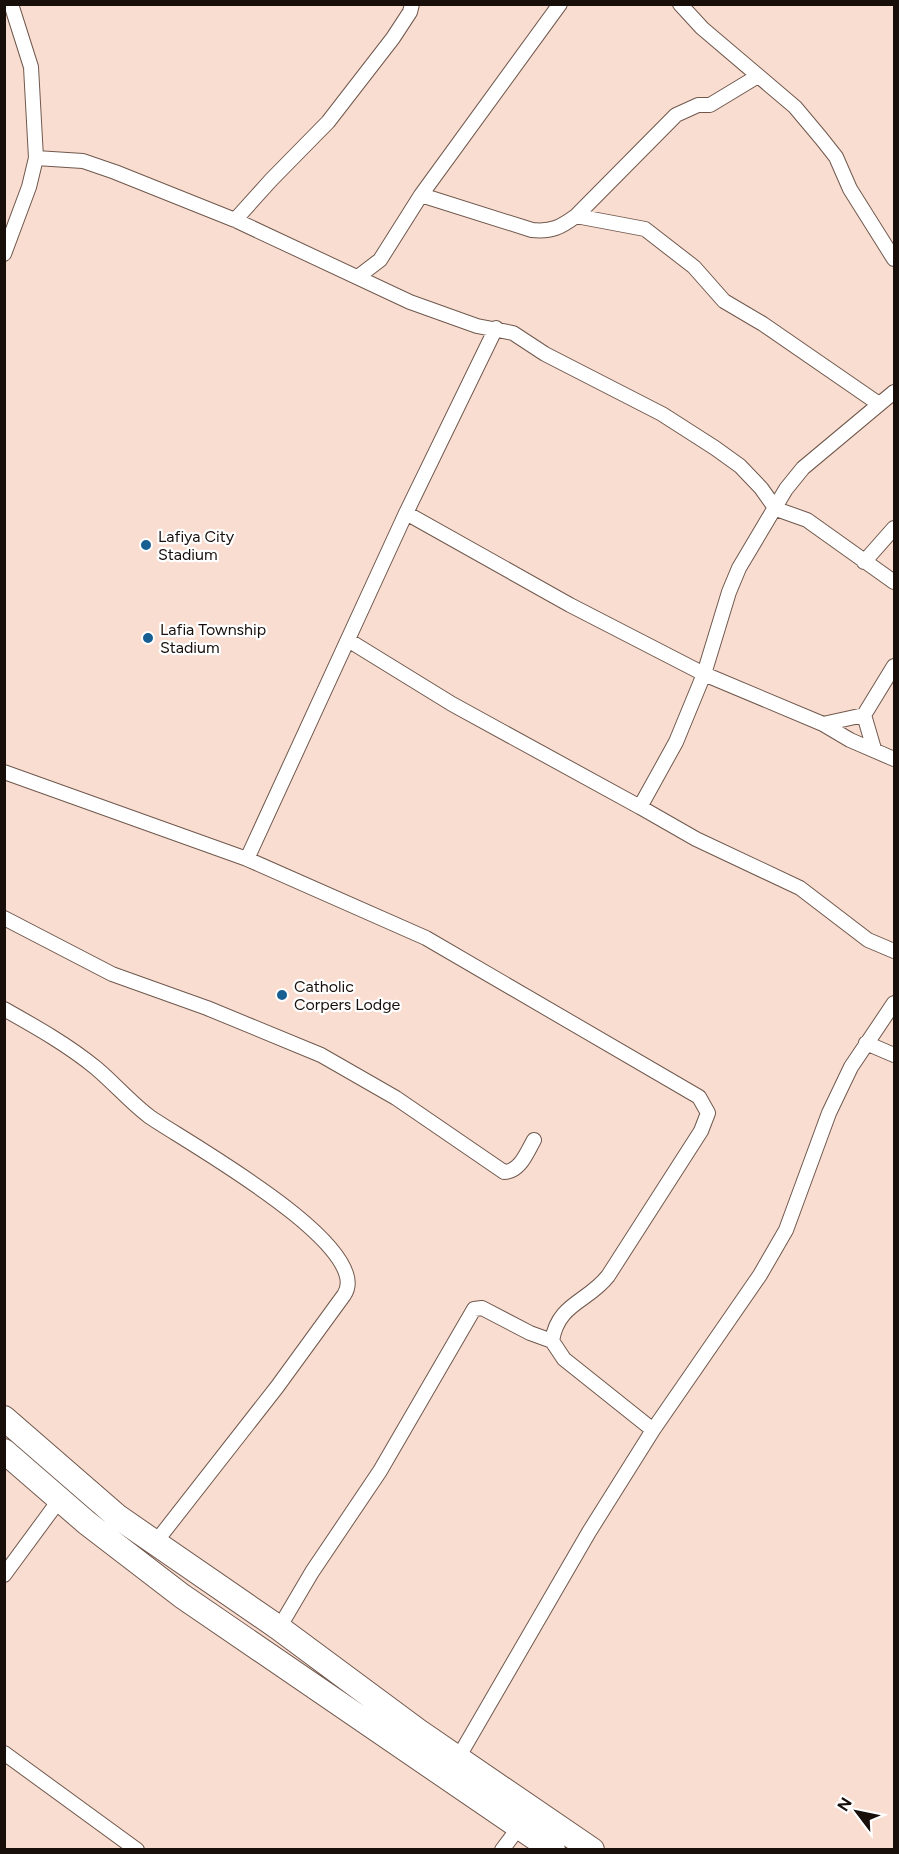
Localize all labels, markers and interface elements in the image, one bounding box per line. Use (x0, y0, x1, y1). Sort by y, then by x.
place label: Lafiya City Stadium (158, 527, 235, 564)
marker: Lafiya City Stadium (139, 538, 153, 552)
place label: Lafia Township Stadium (160, 620, 266, 657)
marker: Lafia Township Stadium (141, 631, 155, 645)
place label: Catholic Corpers Lodge (294, 977, 401, 1014)
marker: Catholic Corpers Lodge (275, 988, 289, 1002)
north arrow (827, 1782, 887, 1842)
text: N (833, 1794, 856, 1815)

